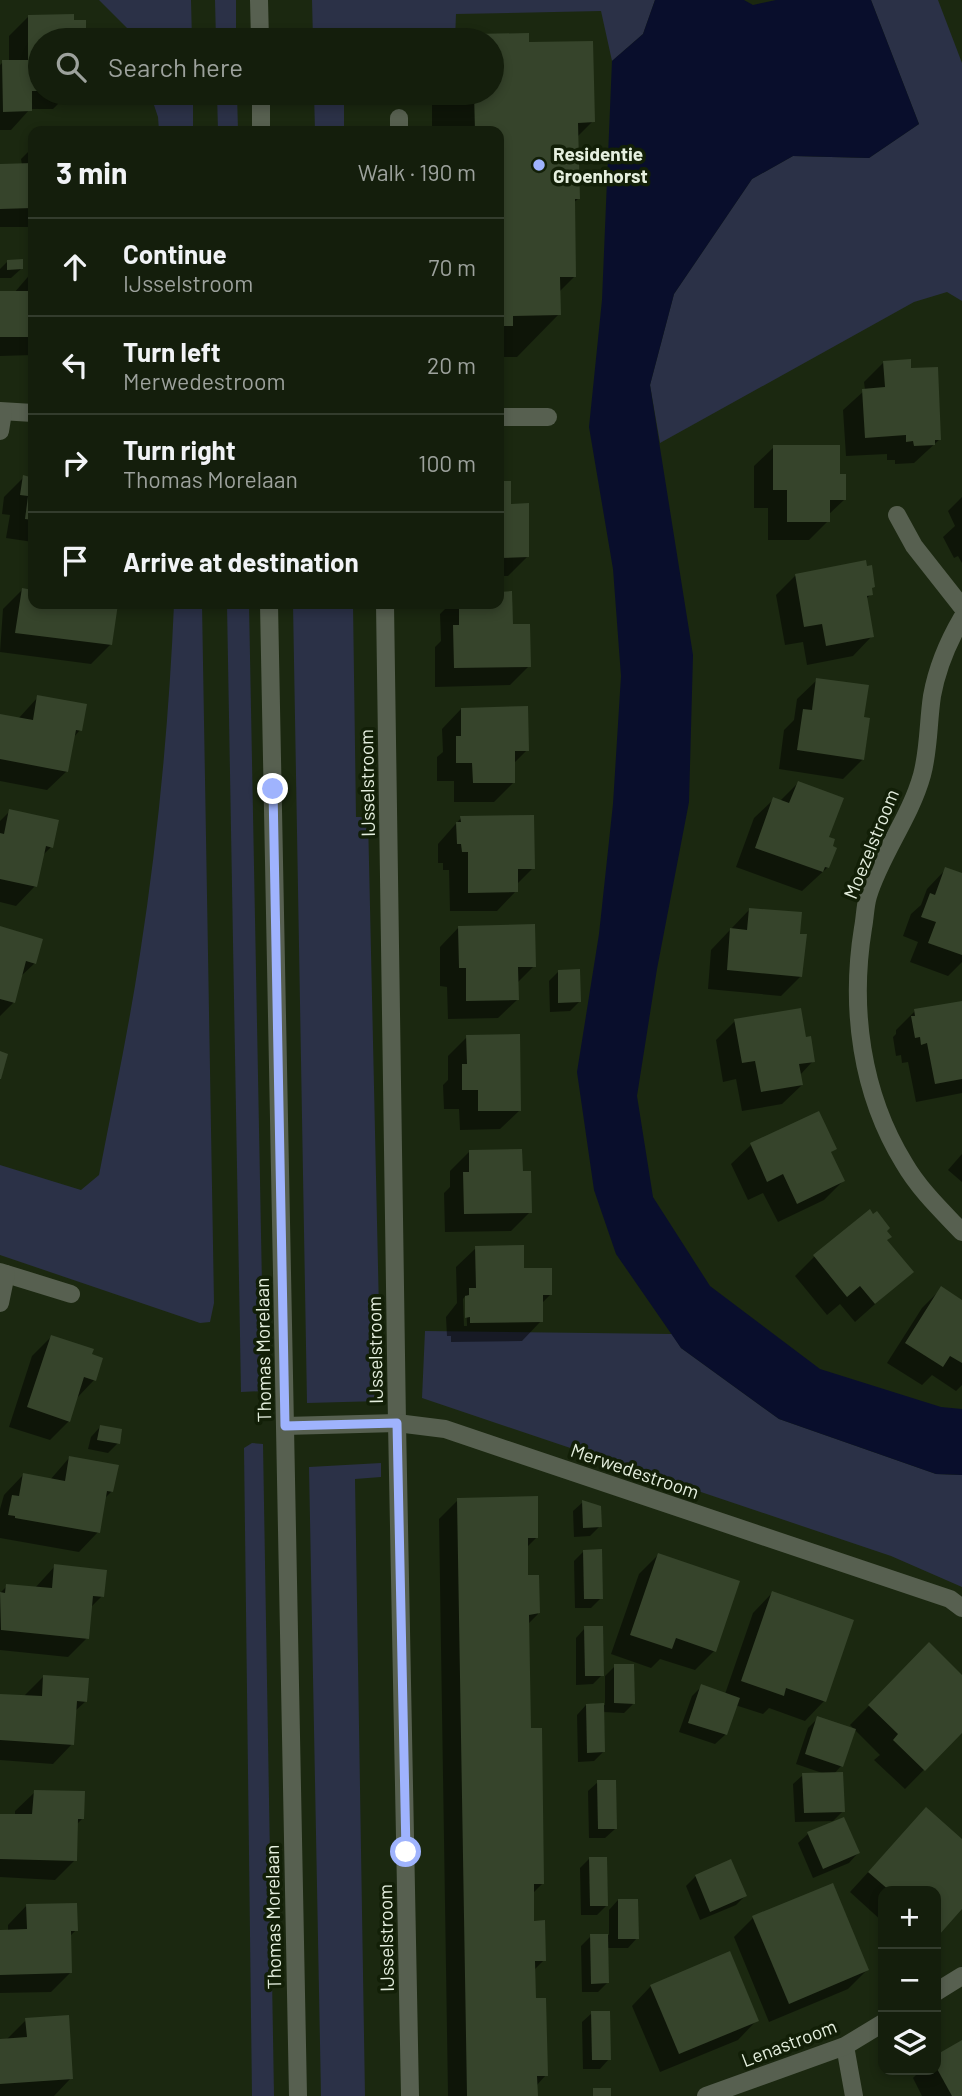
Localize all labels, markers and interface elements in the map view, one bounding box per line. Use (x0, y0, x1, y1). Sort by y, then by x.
search box (28, 28, 504, 105)
icon: search (52, 48, 90, 86)
text: Search here (108, 51, 243, 82)
place label: Residentie Groenhorst (553, 142, 648, 187)
text: 3 min (56, 154, 127, 190)
marker: Residentie Groenhorst (531, 157, 547, 173)
text: Walk · 190 m (358, 158, 476, 186)
text: Continue (123, 238, 227, 269)
icon: ahead (56, 248, 94, 286)
text: 70 m (429, 253, 476, 281)
text: IJsselstroom (123, 269, 253, 297)
text: Turn left (123, 336, 221, 367)
icon: left (56, 346, 94, 384)
text: 20 m (427, 351, 476, 379)
text: Merwedestroom (123, 367, 286, 395)
text: Turn right (123, 434, 236, 465)
icon: right (56, 444, 94, 482)
text: 100 m (418, 449, 476, 477)
text: Thomas Morelaan (123, 465, 298, 493)
icon: arrive (56, 542, 94, 580)
text: Arrive at destination (123, 546, 359, 577)
street label: IJsselstroom (354, 729, 379, 837)
route end (257, 773, 288, 804)
street label: Moezelstroom (838, 786, 903, 902)
street label: Thomas Morelaan (250, 1278, 275, 1422)
street label: IJsselstroom (362, 1296, 387, 1404)
street label: Merwedestroom (568, 1438, 702, 1503)
route start (390, 1836, 421, 1867)
street label: Thomas Morelaan (260, 1845, 285, 1989)
street label: IJsselstroom (373, 1884, 398, 1992)
map controls (878, 1886, 941, 2075)
button: + (878, 1886, 941, 1949)
button: − (878, 1949, 941, 2012)
button: layers (878, 2012, 941, 2075)
street label: Lenastroom (738, 2014, 840, 2071)

